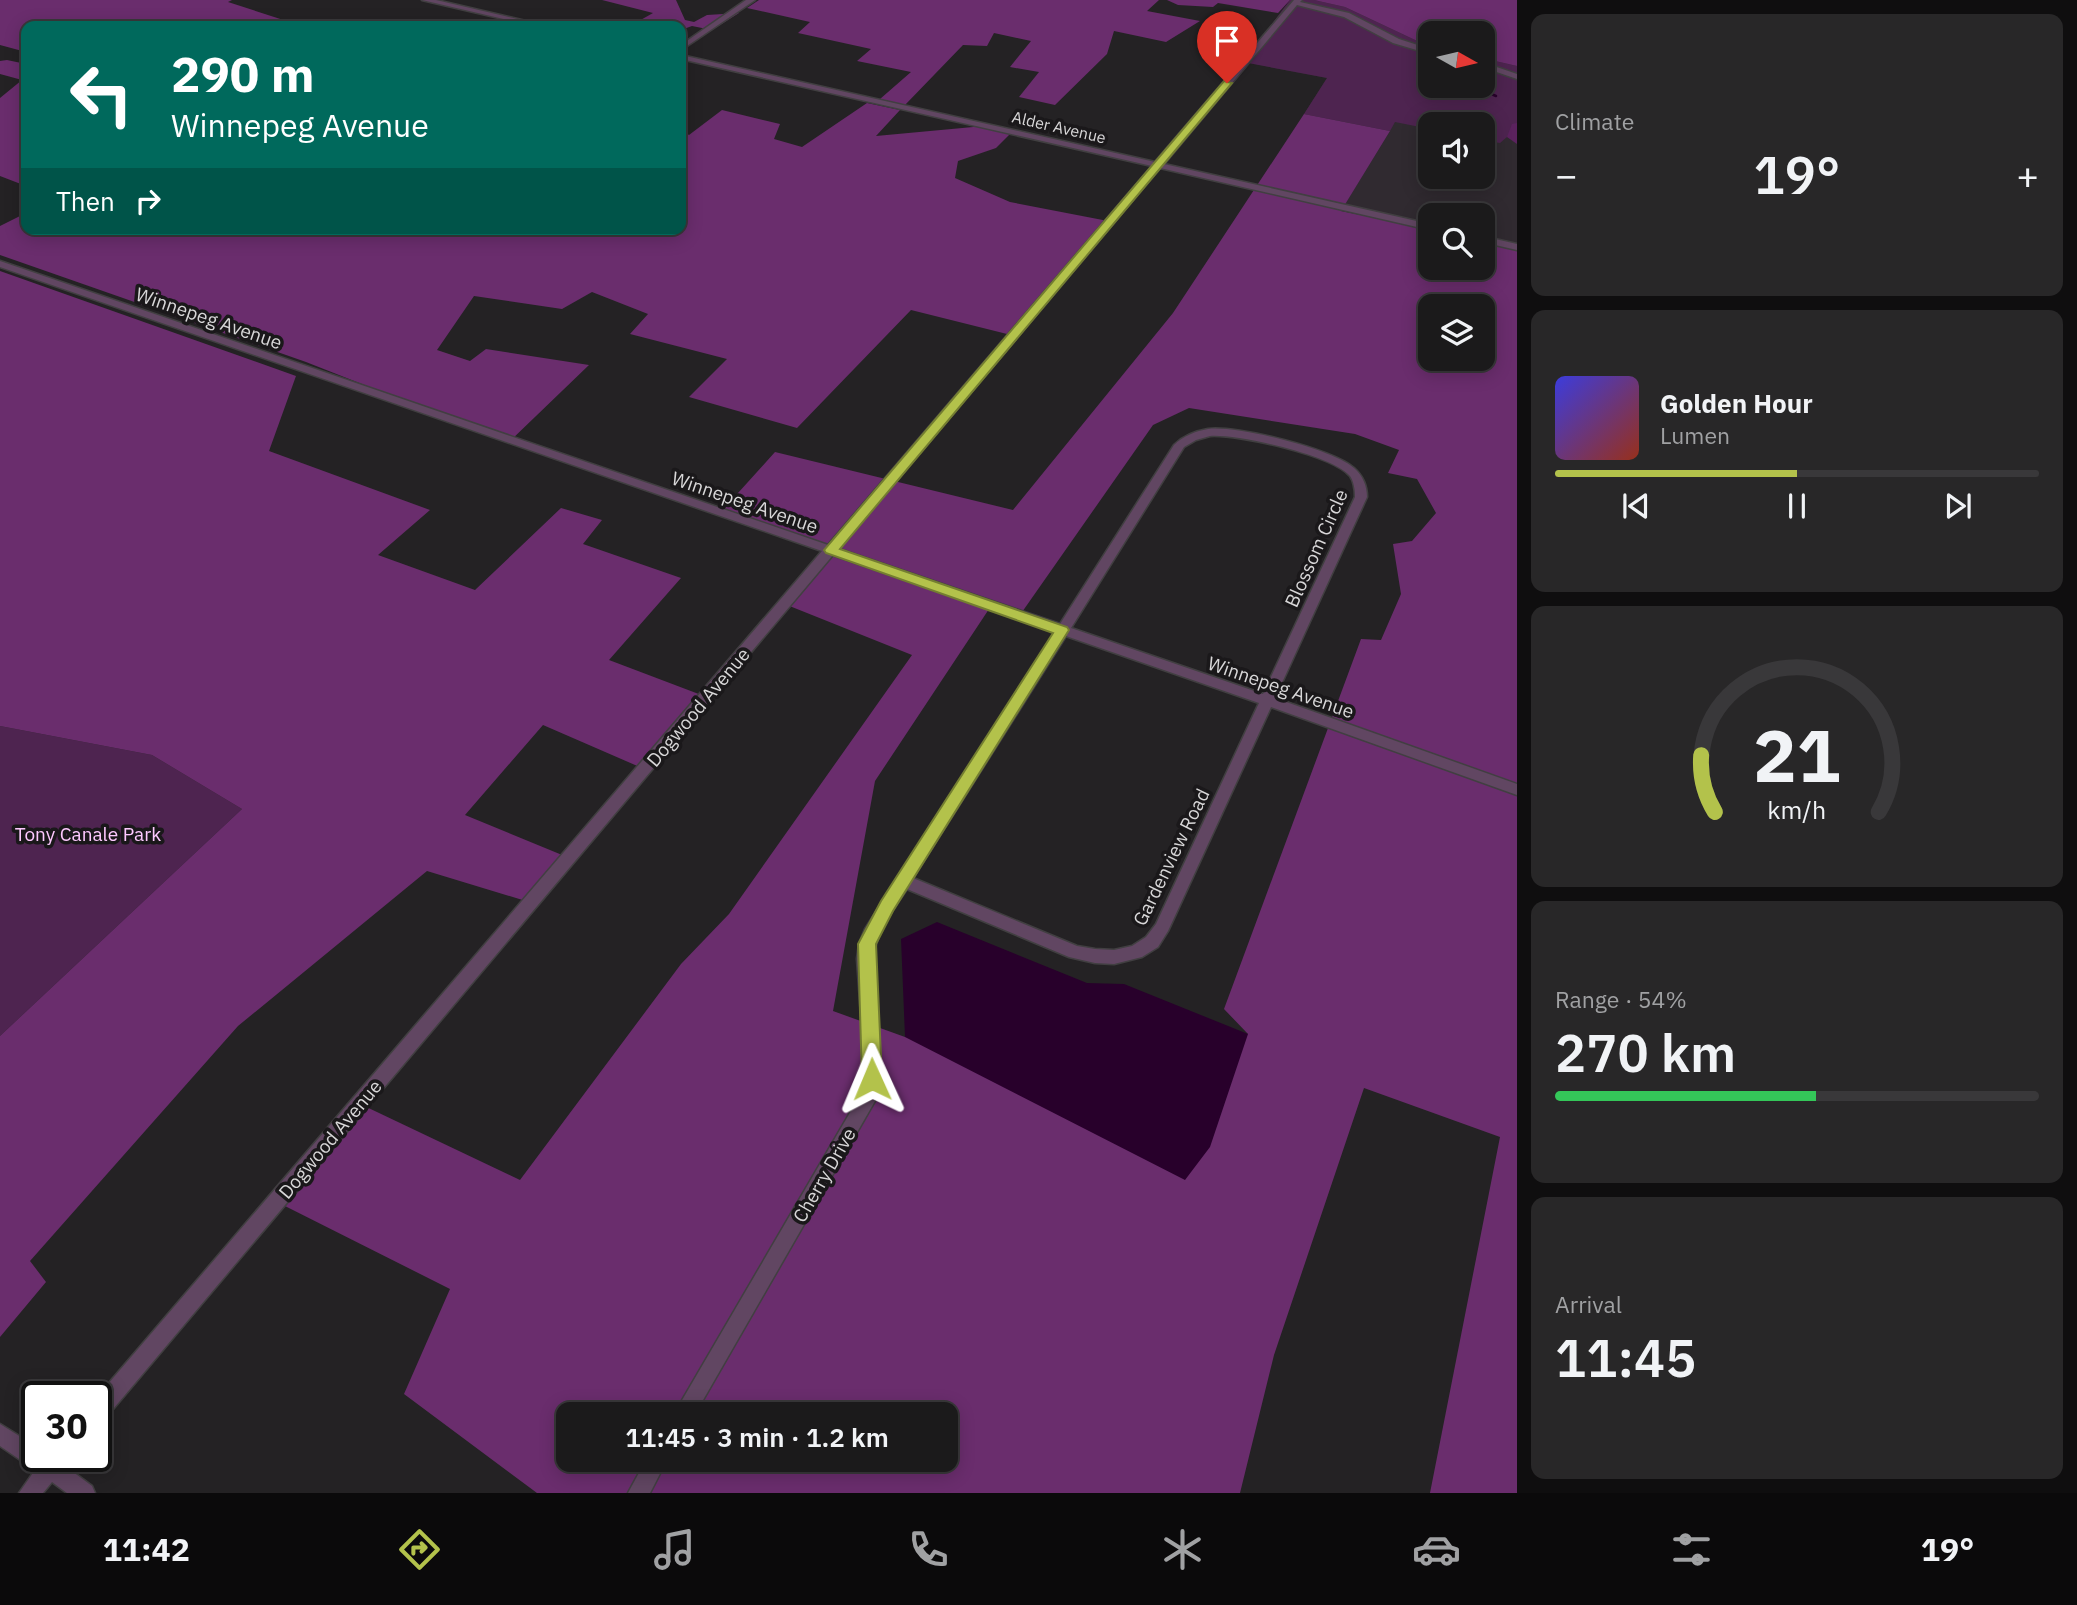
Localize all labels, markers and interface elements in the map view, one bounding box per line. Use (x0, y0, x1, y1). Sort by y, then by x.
pin (1197, 11, 1257, 83)
north arrow (1418, 21, 1494, 98)
map controls (1418, 21, 1495, 371)
icon: arrive (1208, 22, 1246, 60)
text: 290 m (171, 42, 315, 105)
icon: left (56, 49, 147, 140)
text: Winnepeg Avenue (171, 104, 429, 146)
street label: Alder Avenue (1010, 106, 1108, 148)
text: Climate (1555, 106, 1634, 136)
button: sound (1418, 112, 1495, 189)
text: 19° (1754, 141, 1840, 208)
text: − (1555, 150, 1578, 199)
text: + (2016, 150, 2039, 199)
icon: right (129, 182, 167, 220)
text: Then (56, 184, 115, 218)
button: search (1418, 203, 1495, 280)
street label: Winnepeg Avenue (133, 282, 285, 354)
button: layers (1418, 294, 1495, 371)
text: Golden Hour (1660, 386, 1813, 420)
text: Lumen (1660, 420, 1730, 450)
street label: Winnepeg Avenue (669, 466, 821, 538)
street label: Blossom Circle (1279, 485, 1353, 611)
icon: previous (1617, 487, 1655, 525)
icon: pause (1778, 487, 1816, 525)
icon: next (1939, 487, 1977, 525)
street label: Dogwood Avenue (641, 643, 755, 771)
street label: Winnepeg Avenue (1205, 651, 1357, 723)
text: 21 (1753, 708, 1841, 803)
street label: Gardenview Road (1127, 785, 1215, 929)
text: km/h (1768, 793, 1826, 826)
park label: Tony Canale Park (15, 822, 161, 846)
text: Range · 54% (1555, 984, 1687, 1014)
text: 270 km (1555, 1019, 1736, 1086)
position arrow (835, 1042, 909, 1116)
street label: Dogwood Avenue (273, 1075, 387, 1203)
street label: Cherry Drive (787, 1123, 861, 1227)
text: Arrival (1555, 1289, 1622, 1319)
text: 11:45 (1555, 1324, 1696, 1391)
speed limit sign: 30 (21, 1381, 112, 1472)
text: 11:45 · 3 min · 1.2 km (625, 1420, 889, 1454)
icon: directions (395, 1525, 444, 1574)
icon: music (650, 1525, 699, 1574)
icon: phone (904, 1525, 953, 1574)
icon: climate (1158, 1525, 1207, 1574)
icon: car (1412, 1525, 1461, 1574)
icon: filters (1667, 1525, 1716, 1574)
text: 11:42 (103, 1528, 190, 1570)
text: 19° (1921, 1528, 1974, 1570)

